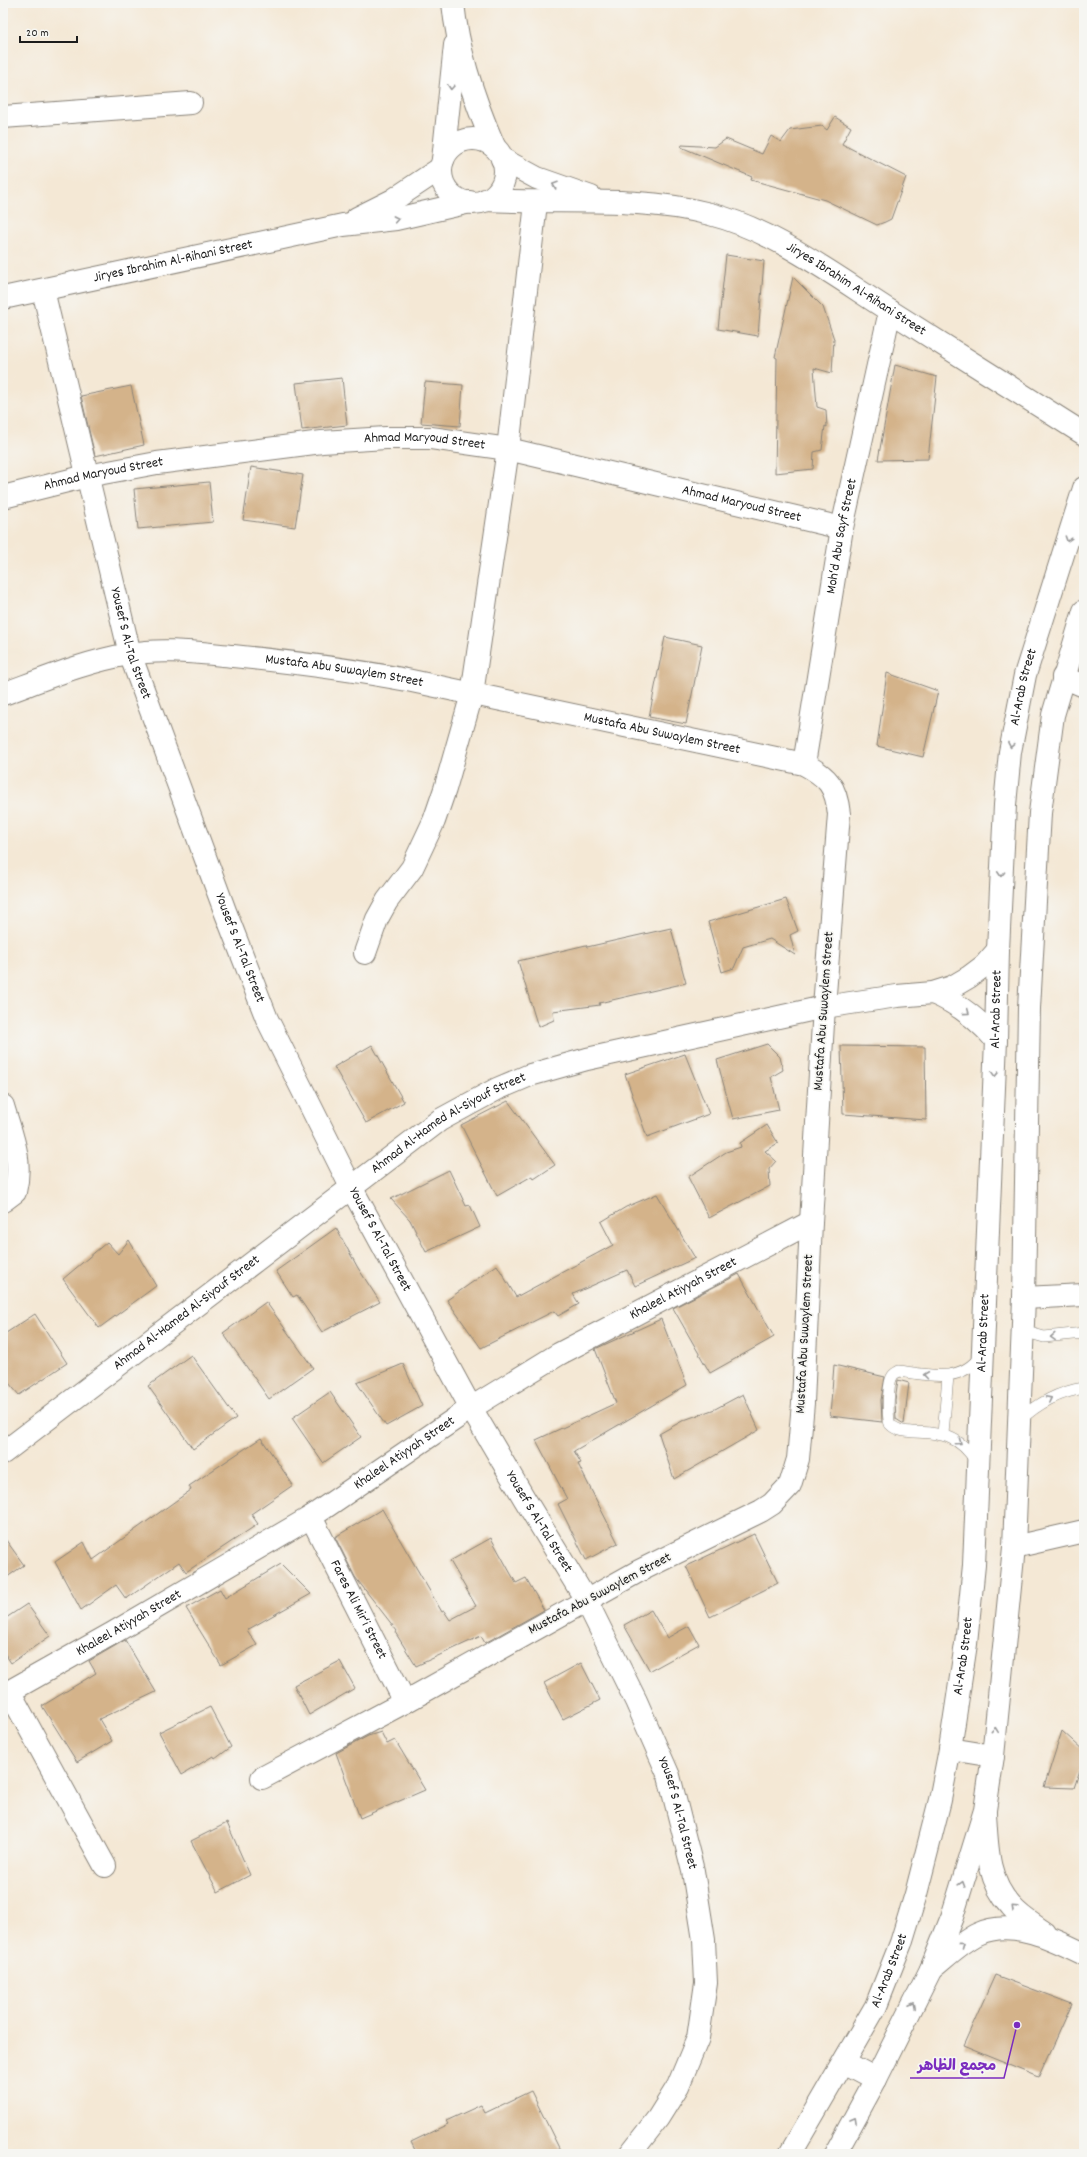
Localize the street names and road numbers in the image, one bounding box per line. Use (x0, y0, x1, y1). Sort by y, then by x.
street label: Jiryes Ibrahim Al-Rihani Street (92, 235, 255, 288)
street label: Jiryes Ibrahim Al-Rihani Street (782, 237, 930, 341)
street label: Ahmad Maryoud Street (363, 428, 487, 456)
street label: Ahmad Maryoud Street (41, 452, 164, 497)
street label: Moh‘d Abu Sayf Street (822, 477, 863, 595)
street label: Ahmad Maryoud Street (680, 480, 803, 528)
street label: Yousef S Al-Tal Street (104, 585, 156, 702)
street label: Al-Arab Street (1005, 646, 1043, 727)
street label: Mustafa Abu Suwaylem Street (264, 650, 425, 693)
street label: Mustafa Abu Suwaylem Street (582, 708, 742, 760)
street label: Yousef S Al-Tal Street (209, 891, 270, 1006)
street label: Mustafa Abu Suwaylem Street (808, 931, 840, 1091)
street label: Al-Arab Street (986, 970, 1008, 1049)
street label: Ahmad Al-Hamed Al-Siyouf Street (367, 1068, 529, 1179)
street label: Yousef S Al-Tal Street (343, 1184, 416, 1295)
street label: Ahmad Al-Hamed Al-Siyouf Street (109, 1251, 264, 1375)
street label: Khaleel Atiyyah Street (626, 1252, 741, 1325)
street label: Mustafa Abu Suwaylem Street (791, 1254, 819, 1414)
street label: Al-Arab Street (972, 1293, 995, 1373)
street label: Khaleel Atiyyah Street (350, 1412, 459, 1495)
street label: Yousef S Al-Tal Street (500, 1467, 577, 1577)
street label: Mustafa Abu Suwaylem Street (525, 1548, 675, 1640)
street label: Fares Ali Mir‘i Street (325, 1557, 392, 1663)
street label: Khaleel Atiyyah Street (73, 1585, 185, 1662)
street label: Al-Arab Street (948, 1616, 979, 1697)
street label: Yousef S Al-Tal Street (652, 1754, 702, 1871)
street label: Al-Arab Street (866, 1931, 913, 2011)

